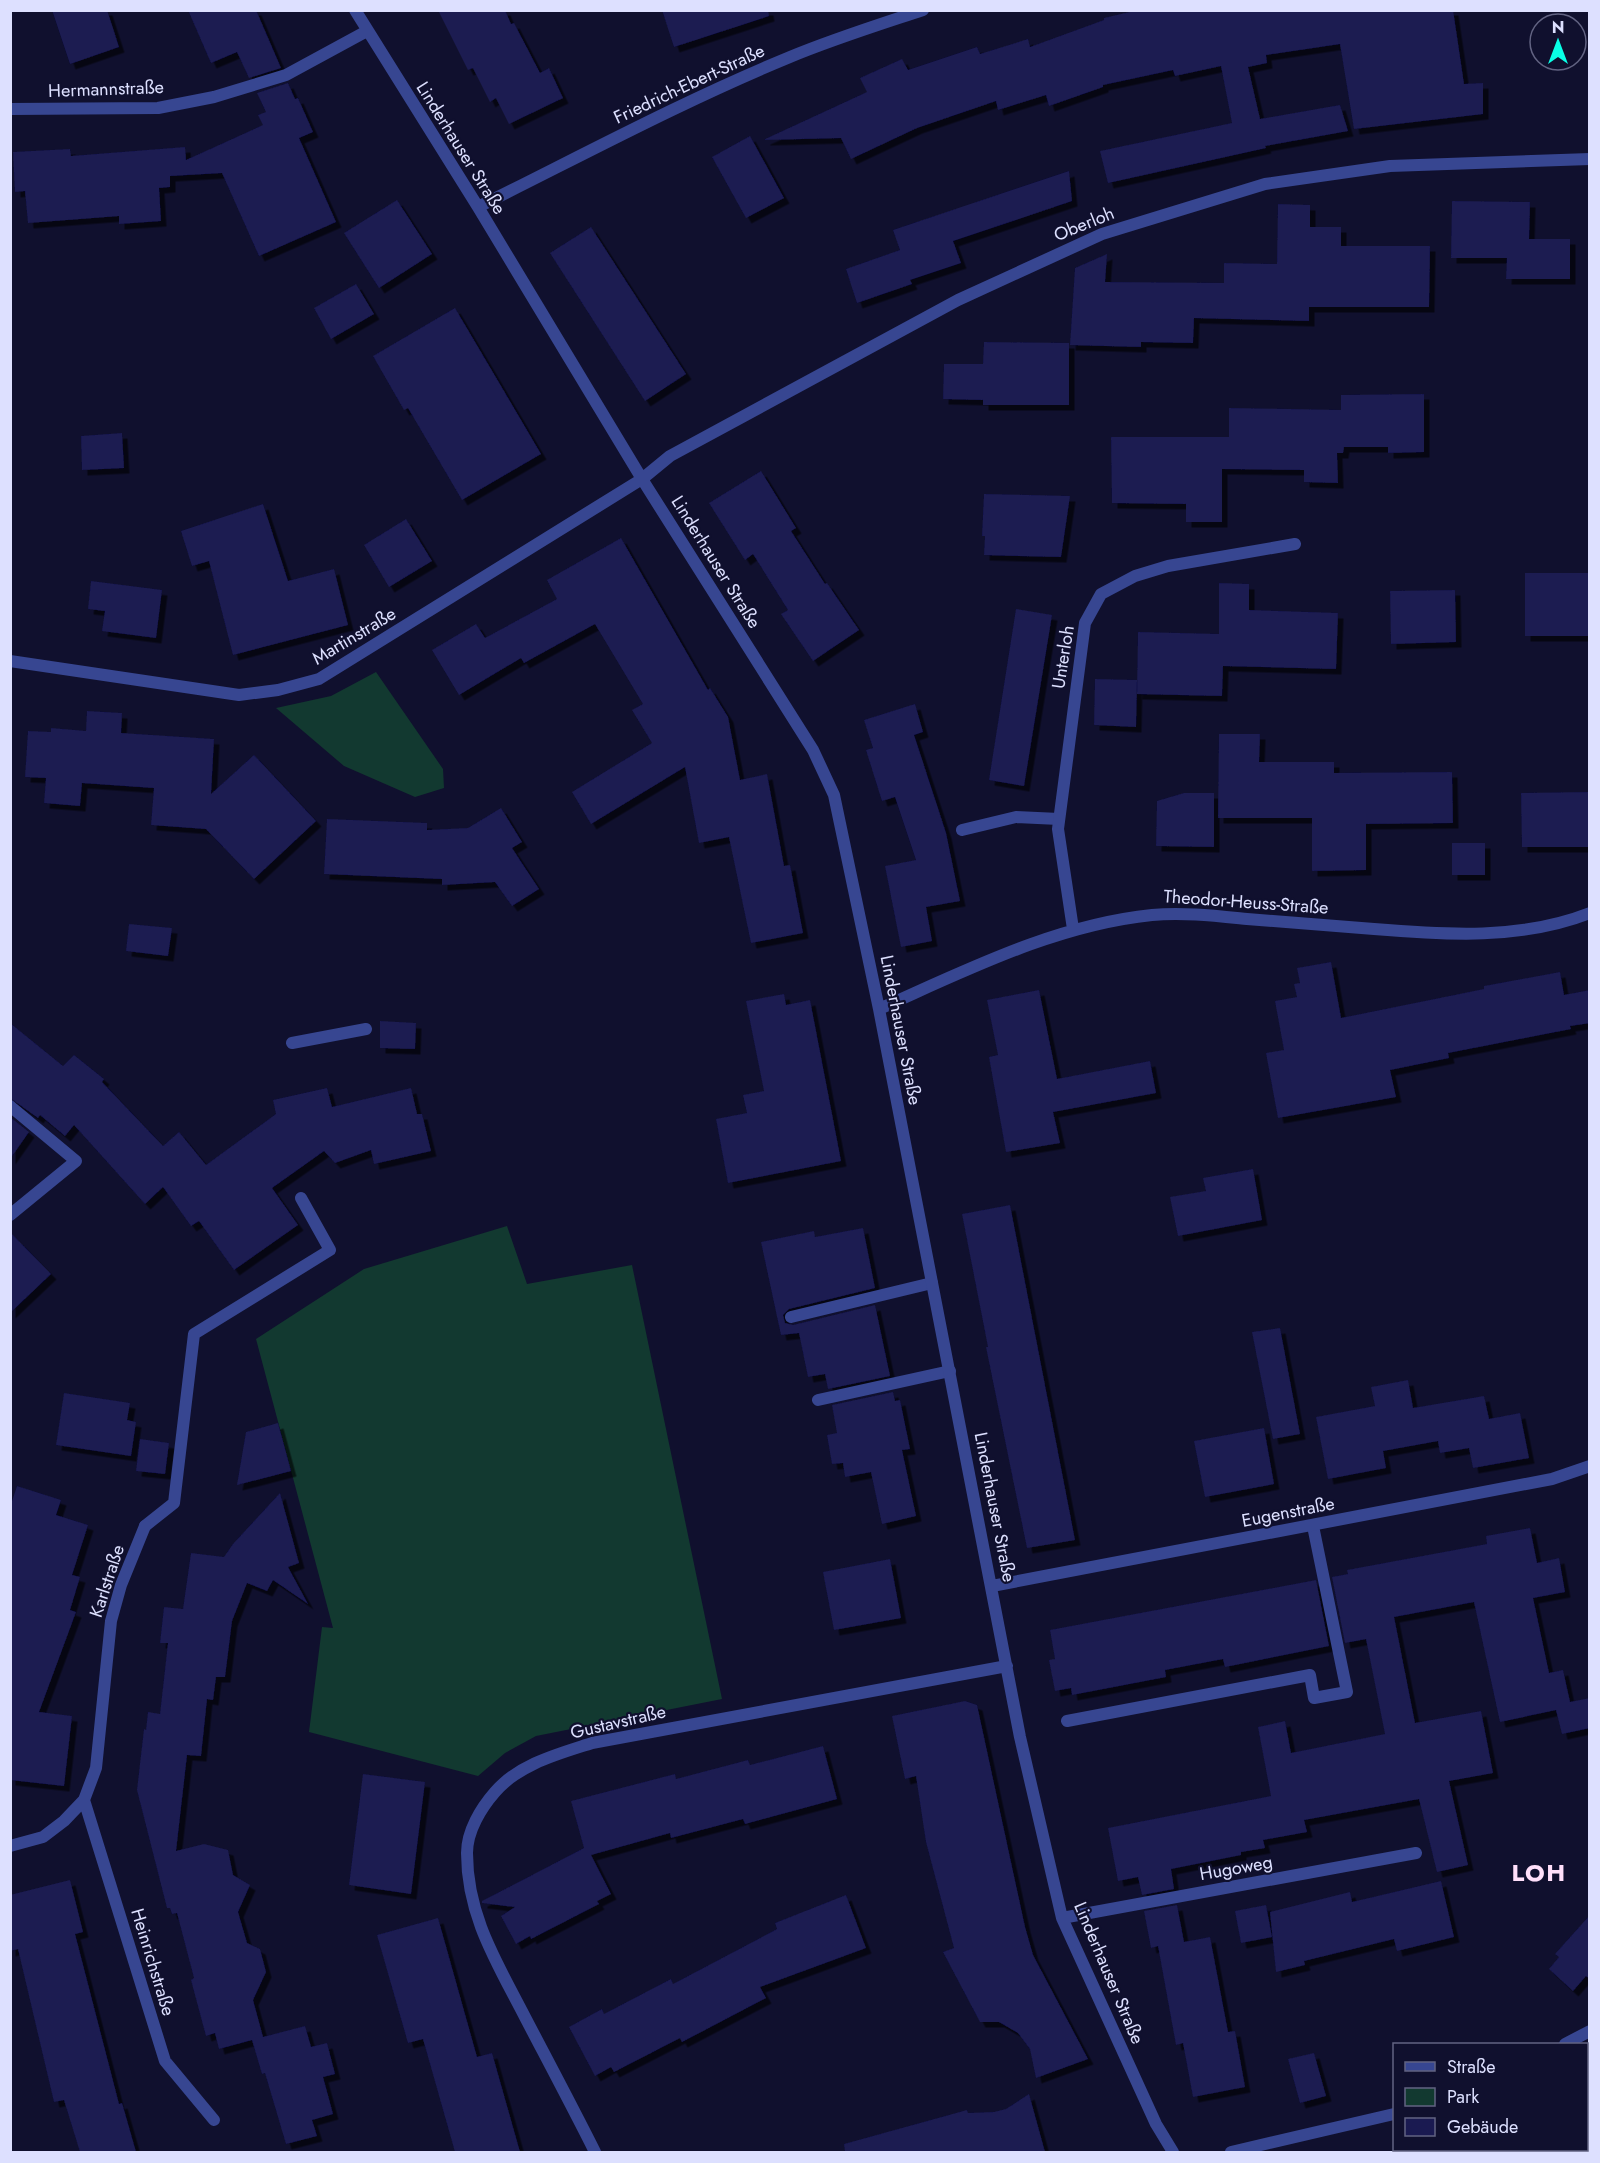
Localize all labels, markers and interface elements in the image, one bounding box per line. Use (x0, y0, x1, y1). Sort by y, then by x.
north arrow (1528, 12, 1588, 72)
text: N (1552, 16, 1564, 39)
street label: Friedrich-Ebert-Straße (609, 38, 769, 130)
street label: Hermannstraße (48, 74, 164, 104)
street label: Linderhauser Straße (410, 77, 512, 219)
street label: Oberloh (1050, 200, 1118, 248)
street label: Linderhauser Straße (665, 491, 767, 633)
street label: Martinstraße (307, 601, 401, 671)
street label: Unterloh (1045, 623, 1081, 691)
street label: Theodor-Heuss-Straße (1163, 883, 1329, 921)
street label: Linderhauser Straße (874, 953, 928, 1107)
street label: Linderhauser Straße (968, 1430, 1022, 1584)
street label: Eugenstraße (1239, 1490, 1337, 1534)
street label: Karlstraße (83, 1541, 131, 1621)
street label: Gustavstraße (568, 1698, 668, 1746)
street label: Hugoweg (1197, 1849, 1275, 1887)
district label: LOH (1511, 1855, 1567, 1890)
street label: Linderhauser Straße (1067, 1898, 1151, 2048)
street label: Heinrichstraße (124, 1905, 182, 2019)
legend (1393, 2043, 1588, 2151)
text: Straße (1447, 2054, 1495, 2080)
text: Park (1447, 2084, 1479, 2110)
text: Gebäude (1447, 2114, 1518, 2140)

